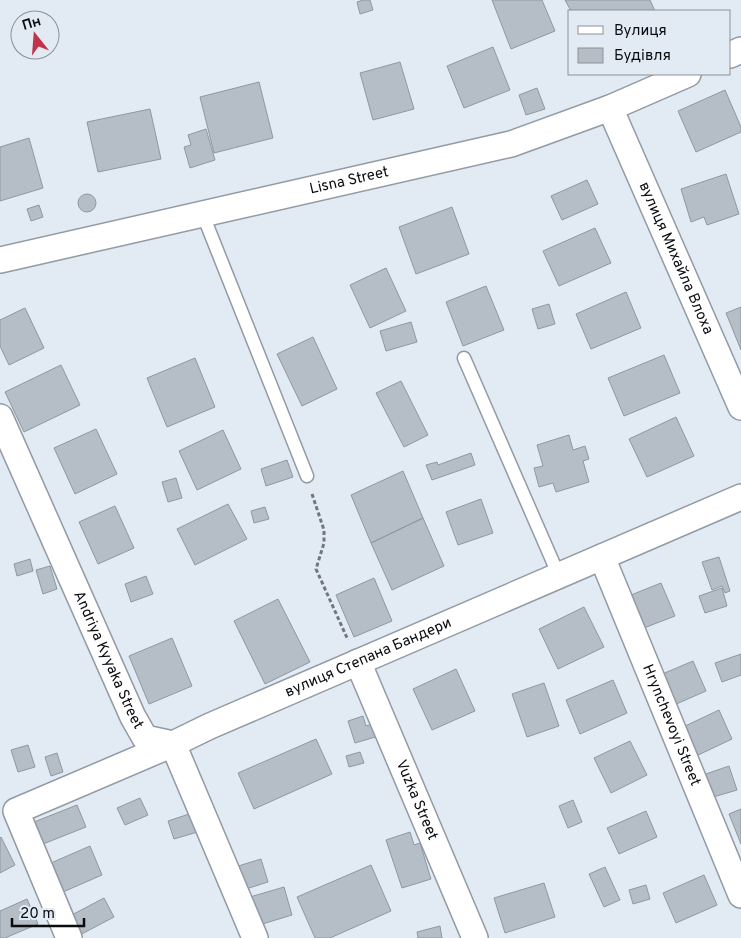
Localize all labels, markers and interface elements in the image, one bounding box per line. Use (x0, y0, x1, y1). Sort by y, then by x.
north arrow (10, 10, 60, 60)
legend (568, 10, 731, 75)
text: Пн (20, 13, 43, 35)
text: Вулиця (614, 22, 667, 41)
text: Будівля (614, 47, 671, 66)
street label: Lisna Street (308, 163, 390, 199)
street label: вулиця Михайла Влоха (634, 179, 718, 337)
street label: Andriya Kyyaka Street (69, 588, 147, 733)
street label: вулиця Степана Бандери (282, 613, 455, 702)
street label: Hrynchevoyi Street (638, 662, 705, 789)
street label: Vuzka Street (391, 757, 442, 843)
scale bar (12, 896, 85, 928)
text: 20 m (20, 905, 55, 924)

